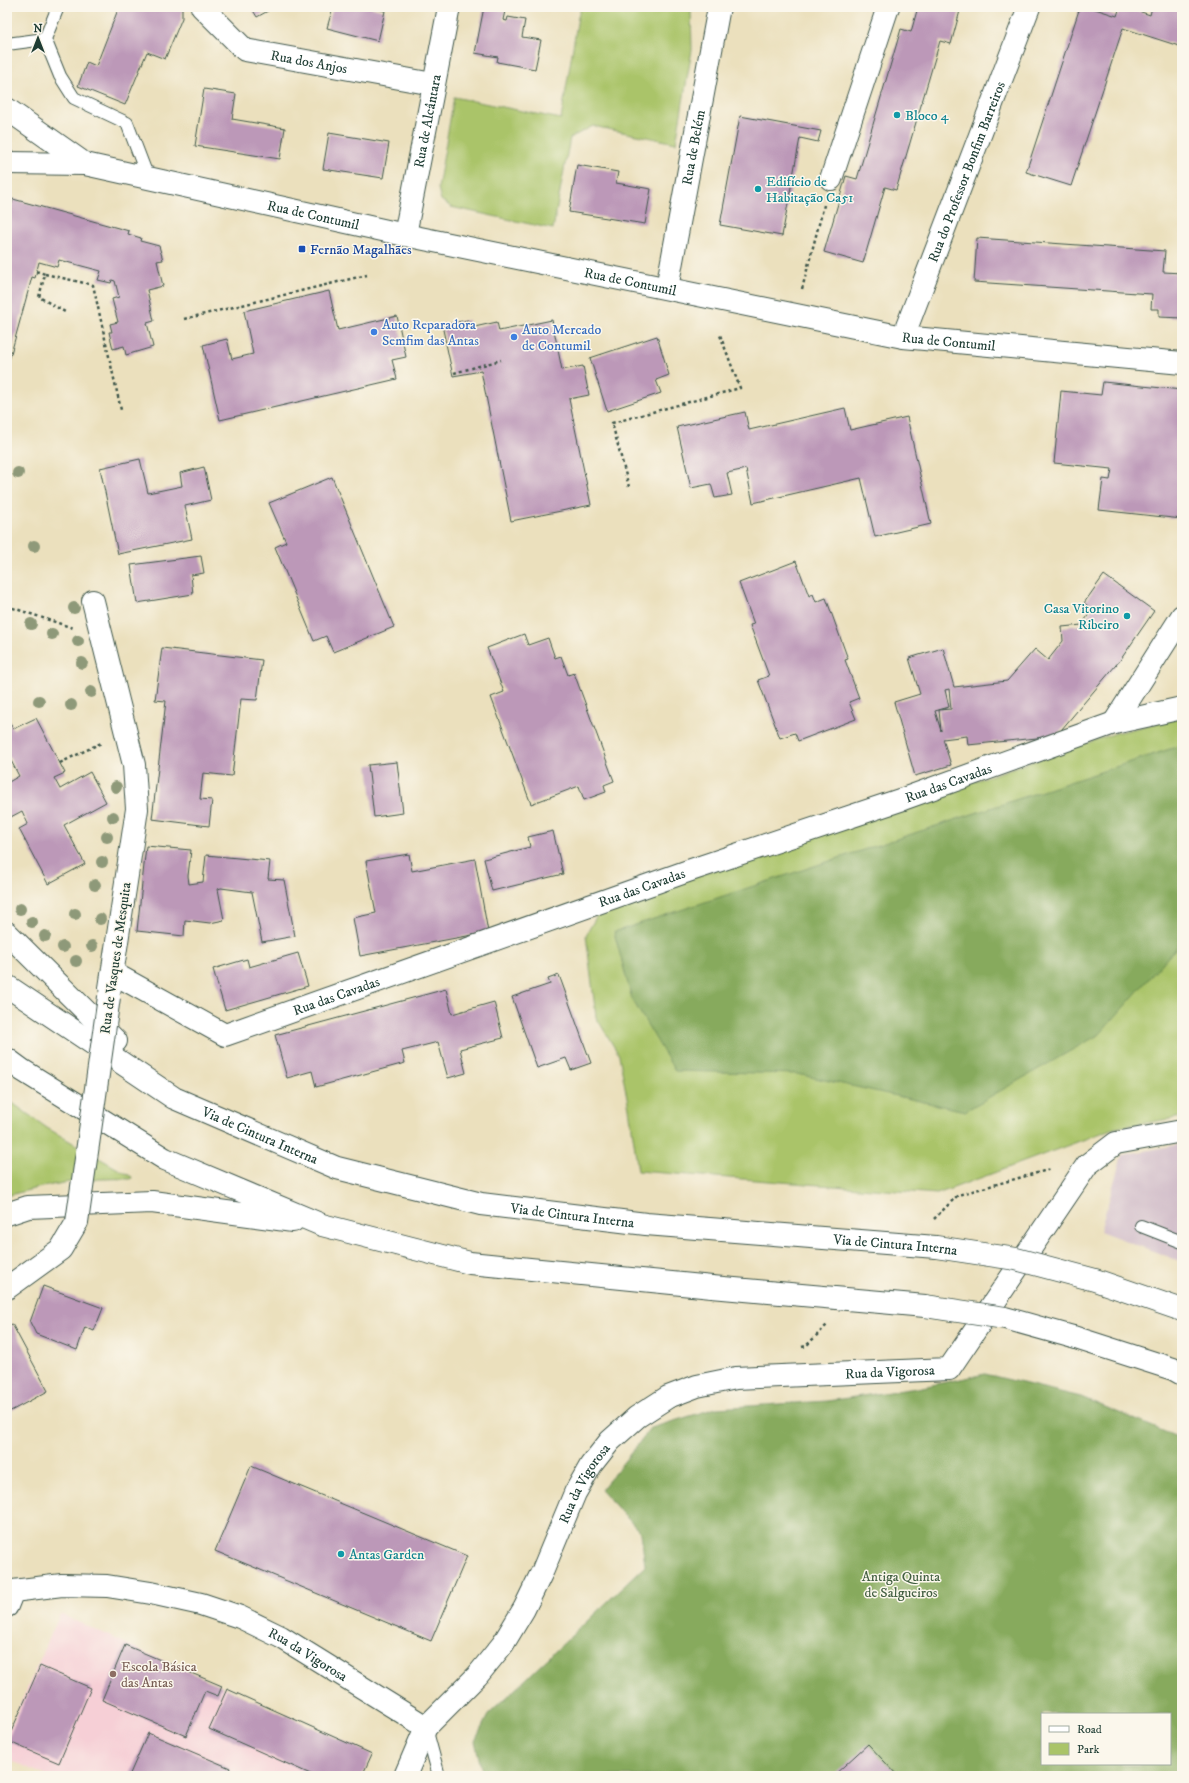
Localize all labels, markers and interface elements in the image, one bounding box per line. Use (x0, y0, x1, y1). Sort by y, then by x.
north arrow (18, 18, 58, 58)
text: N (33, 22, 43, 36)
street label: Rua dos Anjos (269, 47, 349, 78)
street label: Rua de Alcântara (410, 73, 446, 170)
street label: Rua do Professor Bonfim Barreiros (924, 79, 1010, 265)
place label: Bloco 4 (905, 107, 950, 125)
street label: Rua de Belém (678, 108, 710, 187)
marker: Bloco 4 (892, 110, 902, 120)
place label: Edifício de Habitação Ca51 (766, 173, 853, 207)
marker: Edifício de Habitação Ca51 (753, 184, 763, 194)
street label: Rua de Contumil (265, 197, 362, 235)
place label: Fernão Magalhães (310, 241, 412, 259)
marker: Fernão Magalhães (297, 244, 307, 254)
street label: Rua de Contumil (583, 264, 679, 301)
place label: Auto Reparadora Semfim das Antas (382, 316, 479, 350)
place label: Auto Mercado de Contumil (522, 321, 601, 355)
marker: Auto Reparadora Semfim das Antas (369, 327, 379, 337)
street label: Rua de Contumil (901, 329, 997, 356)
marker: Auto Mercado de Contumil (509, 332, 519, 342)
place label: Casa Vitorino Ribeiro (1044, 600, 1119, 634)
marker: Casa Vitorino Ribeiro (1122, 611, 1132, 621)
street label: Rua das Cavadas (903, 760, 995, 807)
street label: Rua das Cavadas (596, 865, 688, 912)
street label: Rua de Vasques de Mesquita (96, 881, 136, 1035)
street label: Rua das Cavadas (291, 973, 383, 1020)
street label: Via de Cintura Interna (198, 1103, 321, 1169)
street label: Via de Cintura Interna (508, 1200, 635, 1233)
street label: Via de Cintura Interna (832, 1231, 959, 1260)
street label: Rua da Vigorosa (845, 1362, 935, 1383)
street label: Rua da Vigorosa (555, 1440, 615, 1526)
place label: Antas Garden (349, 1546, 425, 1564)
marker: Antas Garden (336, 1549, 346, 1559)
park label: Antiga Quinta de Salgueiros (862, 1568, 940, 1602)
street label: Rua da Vigorosa (265, 1624, 351, 1686)
place label: Escola Básica das Antas (121, 1658, 197, 1692)
marker: Escola Básica das Antas (108, 1669, 118, 1679)
legend (1041, 1713, 1171, 1765)
text: Road (1077, 1722, 1102, 1737)
text: Park (1077, 1742, 1099, 1757)

